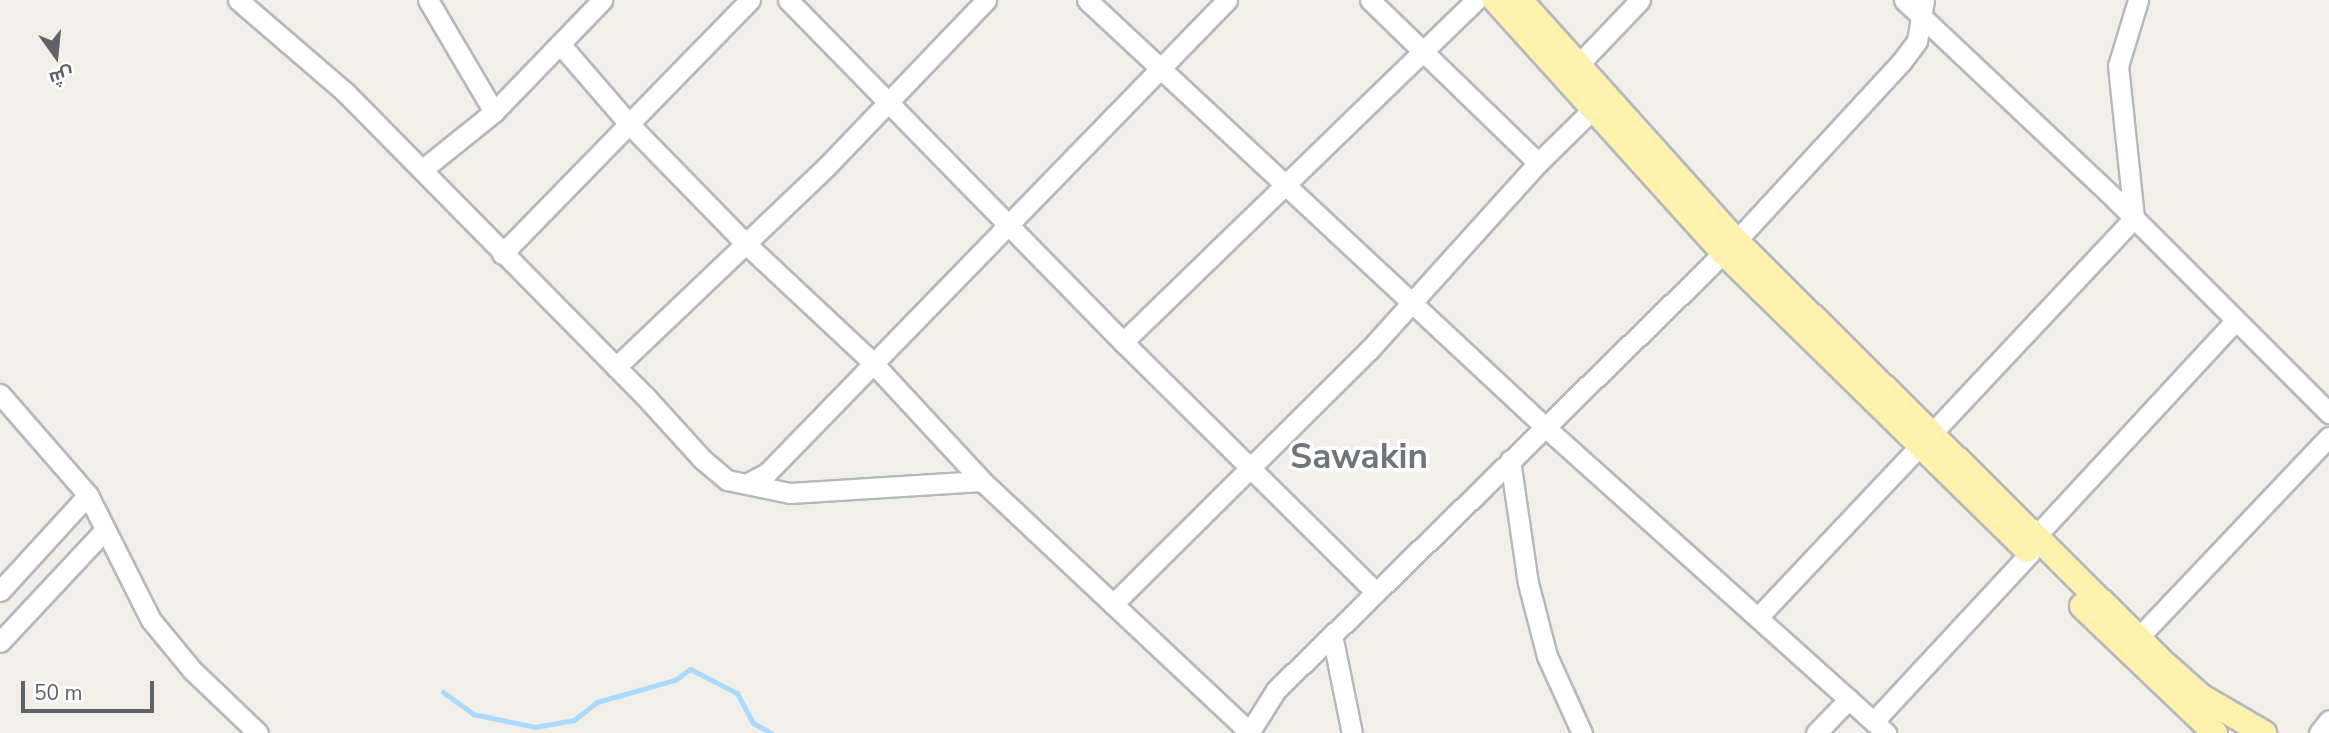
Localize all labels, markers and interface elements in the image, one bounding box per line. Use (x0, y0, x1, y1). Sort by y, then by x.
north arrow (21, 21, 91, 91)
text: ش (46, 61, 77, 92)
district label: Sawakin (1290, 436, 1428, 478)
scale bar (24, 666, 158, 710)
text: 50 m (34, 679, 83, 707)

